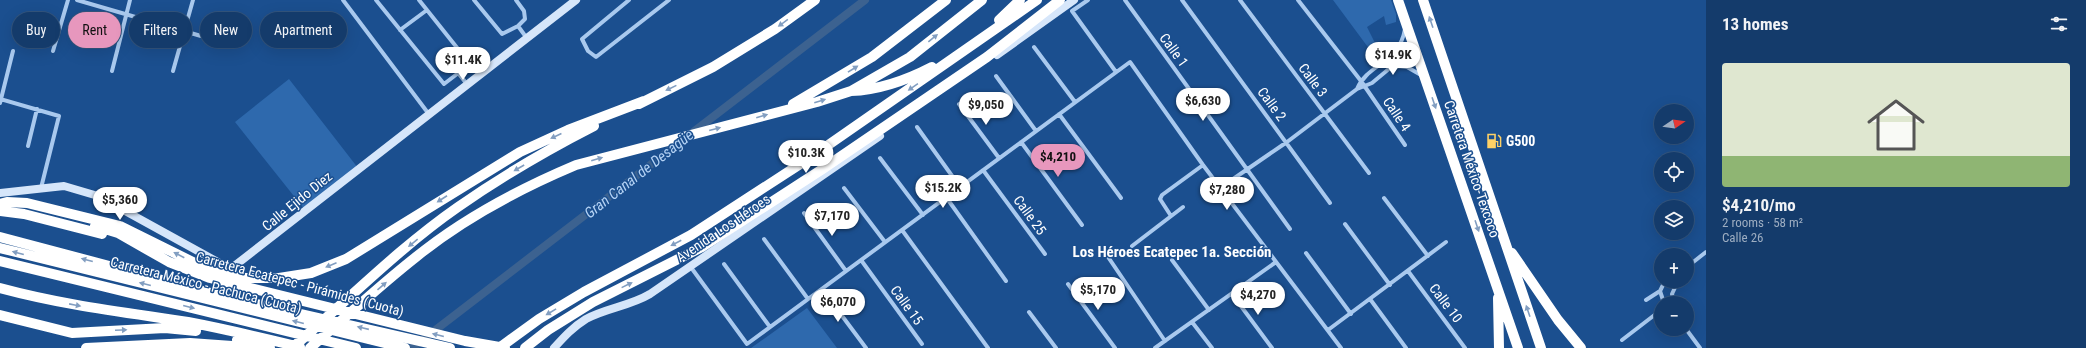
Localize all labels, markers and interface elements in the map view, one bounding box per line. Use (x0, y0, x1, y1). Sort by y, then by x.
chip: Buy (12, 12, 60, 48)
chip: Rent (68, 12, 121, 48)
chip: Filters (129, 12, 192, 48)
chip: New (200, 12, 252, 48)
chip: Apartment (260, 12, 347, 48)
icon: filters (2048, 13, 2070, 35)
text: 13 homes (1722, 14, 1788, 34)
one-way arrow (1427, 15, 1433, 27)
one-way arrow (778, 19, 789, 27)
street label: Calle 1 (1156, 30, 1192, 70)
one-way arrow (928, 34, 939, 42)
pin: $14.9K (1360, 42, 1426, 76)
pin: $11.4K (430, 47, 496, 81)
text: $14.9K (1374, 47, 1412, 62)
text: $11.4K (444, 52, 482, 67)
street label: Calle 3 (1295, 60, 1331, 100)
one-way arrow (847, 66, 859, 73)
one-way arrow (908, 83, 918, 91)
street label: Calle 2 (1254, 84, 1290, 124)
one-way arrow (665, 85, 677, 91)
pin: $6,630 (1170, 88, 1236, 122)
icon: home (1860, 89, 1932, 161)
pin: $9,050 (953, 92, 1019, 126)
text: $6,630 (1185, 93, 1221, 108)
street label: Calle 4 (1380, 94, 1414, 134)
one-way arrow (815, 97, 827, 103)
text: $9,050 (968, 97, 1004, 112)
one-way arrow (1431, 97, 1437, 109)
street label: Carretera México-Texcoco (1441, 98, 1503, 240)
north arrow (1654, 104, 1694, 144)
map controls (1654, 104, 1694, 336)
one-way arrow (757, 113, 769, 119)
water label: Gran Canal de Desagüe (581, 126, 697, 222)
one-way arrow (709, 126, 721, 132)
fuel station icon: G500 (1485, 132, 1503, 150)
one-way arrow (550, 133, 561, 139)
place label: G500 (1506, 133, 1535, 149)
pin: $10.3K (773, 140, 839, 174)
pin: $4,210 (1025, 144, 1091, 178)
text: $10.3K (787, 145, 825, 160)
text: $4,210 (1040, 149, 1076, 164)
button: locate (1654, 152, 1694, 192)
one-way arrow (592, 156, 604, 162)
one-way arrow (513, 164, 525, 171)
street label: Calle Ejido Diez (259, 168, 335, 234)
pin: $15.2K (910, 175, 976, 209)
pin: $7,280 (1194, 177, 1260, 211)
text: $15.2K (924, 180, 962, 195)
text: $7,280 (1209, 182, 1245, 197)
pin: $5,360 (87, 187, 153, 221)
street label: Avenida Los Héroes (673, 191, 773, 265)
text: $5,360 (102, 192, 138, 207)
street label: Calle 25 (1010, 192, 1050, 238)
one-way arrow (437, 195, 447, 203)
text: $4,210/mo (1722, 195, 1796, 215)
button: layers (1654, 200, 1694, 240)
pin: $7,170 (799, 203, 865, 237)
text: $7,170 (814, 208, 850, 223)
text: 2 rooms · 58 m² (1722, 215, 1803, 230)
one-way arrow (1474, 220, 1480, 232)
text: Calle 26 (1722, 230, 1763, 245)
one-way arrow (407, 239, 418, 247)
one-way arrow (670, 240, 682, 246)
district label: Los Héroes Ecatepec 1a. Sección (1073, 243, 1272, 261)
street label: Carretera Ecatepec - Pirámides (Cuota) (194, 248, 406, 320)
button: + (1654, 248, 1694, 288)
one-way arrow (12, 249, 25, 255)
one-way arrow (173, 252, 185, 259)
street label: Carretera México - Pachuca (Cuota) (109, 253, 303, 317)
one-way arrow (81, 256, 93, 262)
one-way arrow (324, 263, 336, 269)
pin: $5,170 (1065, 277, 1131, 311)
street label: Calle 10 (1426, 280, 1466, 326)
one-way arrow (138, 281, 150, 287)
one-way arrow (377, 281, 387, 290)
one-way arrow (622, 282, 633, 288)
street label: Calle 15 (887, 282, 927, 328)
text: $5,170 (1080, 282, 1116, 297)
pin: $4,270 (1225, 282, 1291, 316)
text: $4,270 (1240, 287, 1276, 302)
pin: $6,070 (805, 289, 871, 323)
text: $6,070 (820, 294, 856, 309)
button: − (1654, 296, 1694, 336)
one-way arrow (68, 303, 81, 309)
one-way arrow (183, 304, 195, 310)
one-way arrow (1525, 305, 1531, 317)
one-way arrow (545, 309, 557, 316)
one-way arrow (292, 318, 304, 324)
one-way arrow (356, 324, 369, 330)
one-way arrow (115, 327, 128, 333)
one-way arrow (431, 331, 444, 337)

